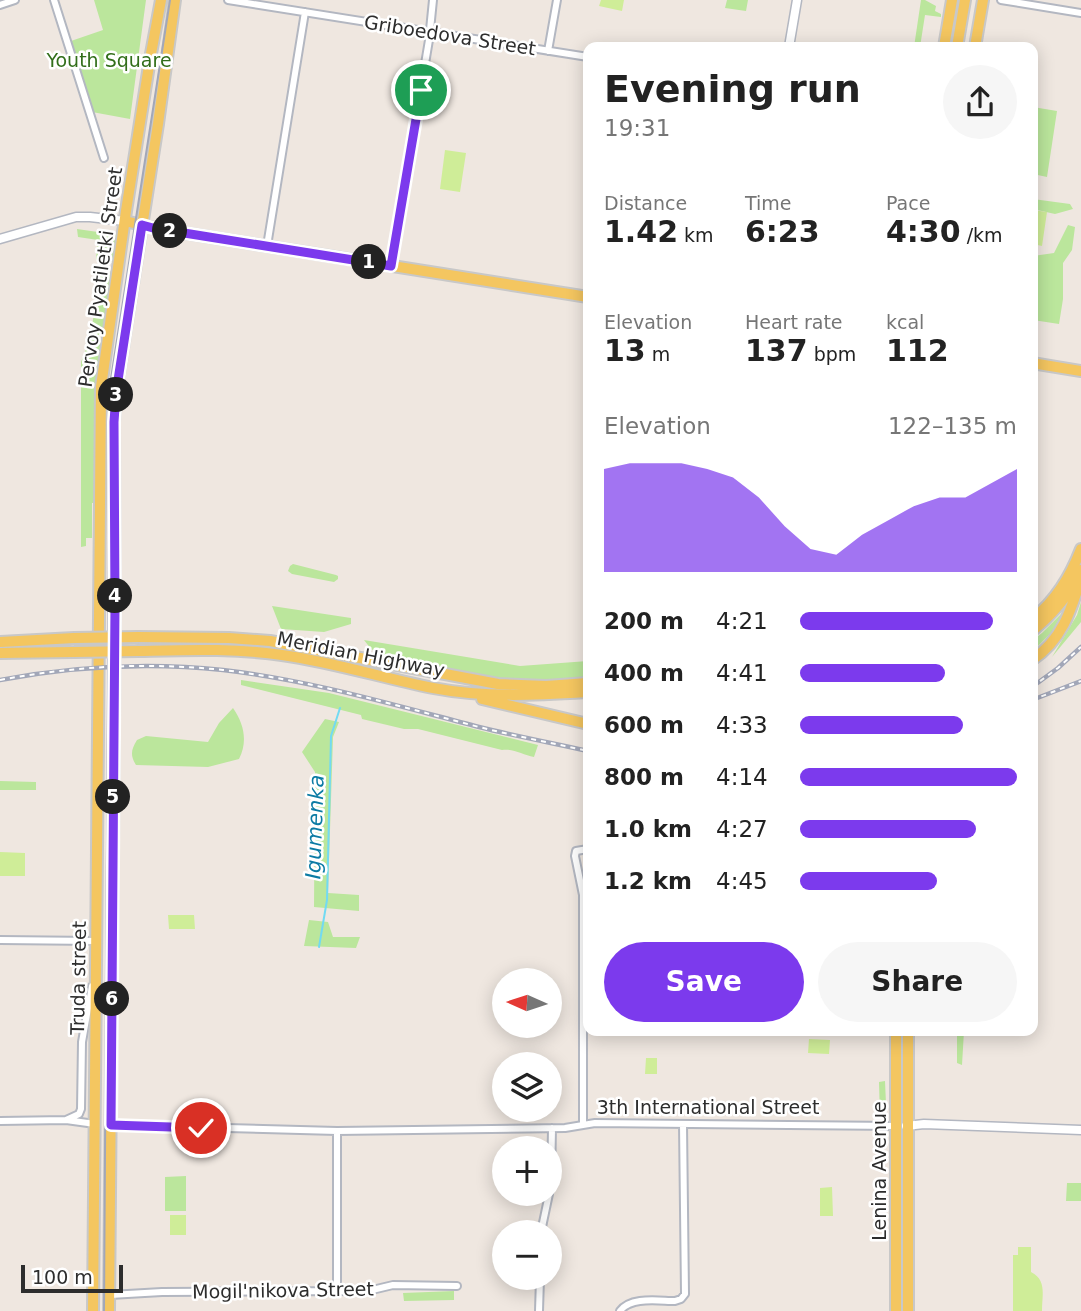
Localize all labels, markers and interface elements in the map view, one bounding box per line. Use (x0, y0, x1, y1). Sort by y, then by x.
street label: Griboedova Street (363, 11, 537, 59)
park label: Youth Square (45, 49, 172, 71)
pin (391, 60, 451, 120)
button: share (943, 65, 1017, 139)
text: Evening run (604, 67, 861, 111)
icon: arrive (402, 71, 440, 109)
text: 19:31 (604, 115, 670, 141)
street label: Pervoy Pyatiletki Street (74, 166, 126, 388)
text: Distance (604, 192, 687, 214)
text: Time (745, 192, 792, 214)
text: Pace (886, 192, 930, 214)
pin: 2 (152, 214, 188, 248)
text: 1.42 (604, 214, 678, 249)
text: 6:23 (745, 214, 820, 249)
text: 4:30 (886, 214, 961, 249)
text: 2 (163, 219, 176, 241)
text: km (678, 224, 714, 246)
text: /km (961, 224, 1003, 246)
pin: 1 (352, 244, 386, 280)
text: 1 (362, 250, 375, 272)
text: Elevation (604, 311, 692, 333)
text: Heart rate (745, 311, 843, 333)
text: kcal (886, 311, 924, 333)
text: 13 (604, 333, 646, 368)
text: 137 (745, 333, 808, 368)
text: 112 (886, 333, 949, 368)
text: m (646, 343, 670, 365)
text: bpm (808, 343, 856, 365)
pin: 3 (99, 378, 134, 412)
text: 3 (109, 383, 122, 405)
text: Elevation (604, 413, 711, 439)
text: 122–135 m (888, 413, 1017, 439)
pin: 4 (97, 578, 132, 614)
text: 4 (108, 584, 121, 606)
text: 200 m (604, 608, 684, 634)
text: 4:21 (716, 608, 768, 634)
street label: Meridian Highway (275, 627, 447, 681)
text: 400 m (604, 660, 684, 686)
text: 4:41 (716, 660, 768, 686)
text: 600 m (604, 712, 684, 738)
text: 4:33 (716, 712, 768, 738)
text: 800 m (604, 764, 684, 790)
text: 4:14 (716, 764, 768, 790)
water label: Igumenka (301, 774, 329, 880)
pin: 5 (96, 780, 130, 814)
text: 5 (106, 785, 119, 807)
text: 1.0 km (604, 816, 692, 842)
text: 4:27 (716, 816, 768, 842)
text: 1.2 km (604, 868, 692, 894)
text: 4:45 (716, 868, 768, 894)
street label: Truda street (66, 921, 90, 1036)
button: Save (604, 942, 804, 1022)
button: Share (818, 942, 1017, 1022)
north arrow (492, 968, 562, 1038)
map controls (492, 968, 562, 1290)
pin: 6 (94, 982, 130, 1016)
text: 6 (105, 987, 118, 1009)
button: layers (492, 1052, 562, 1122)
street label: 3th International Street (597, 1096, 819, 1118)
pin (171, 1098, 231, 1158)
street label: Lenina Avenue (868, 1101, 890, 1241)
icon: check (182, 1109, 220, 1147)
button: + (492, 1136, 562, 1206)
button: − (492, 1220, 562, 1290)
scale bar (21, 1262, 122, 1294)
text: 100 m (32, 1266, 93, 1288)
street label: Mogil'nikova Street (192, 1277, 374, 1303)

